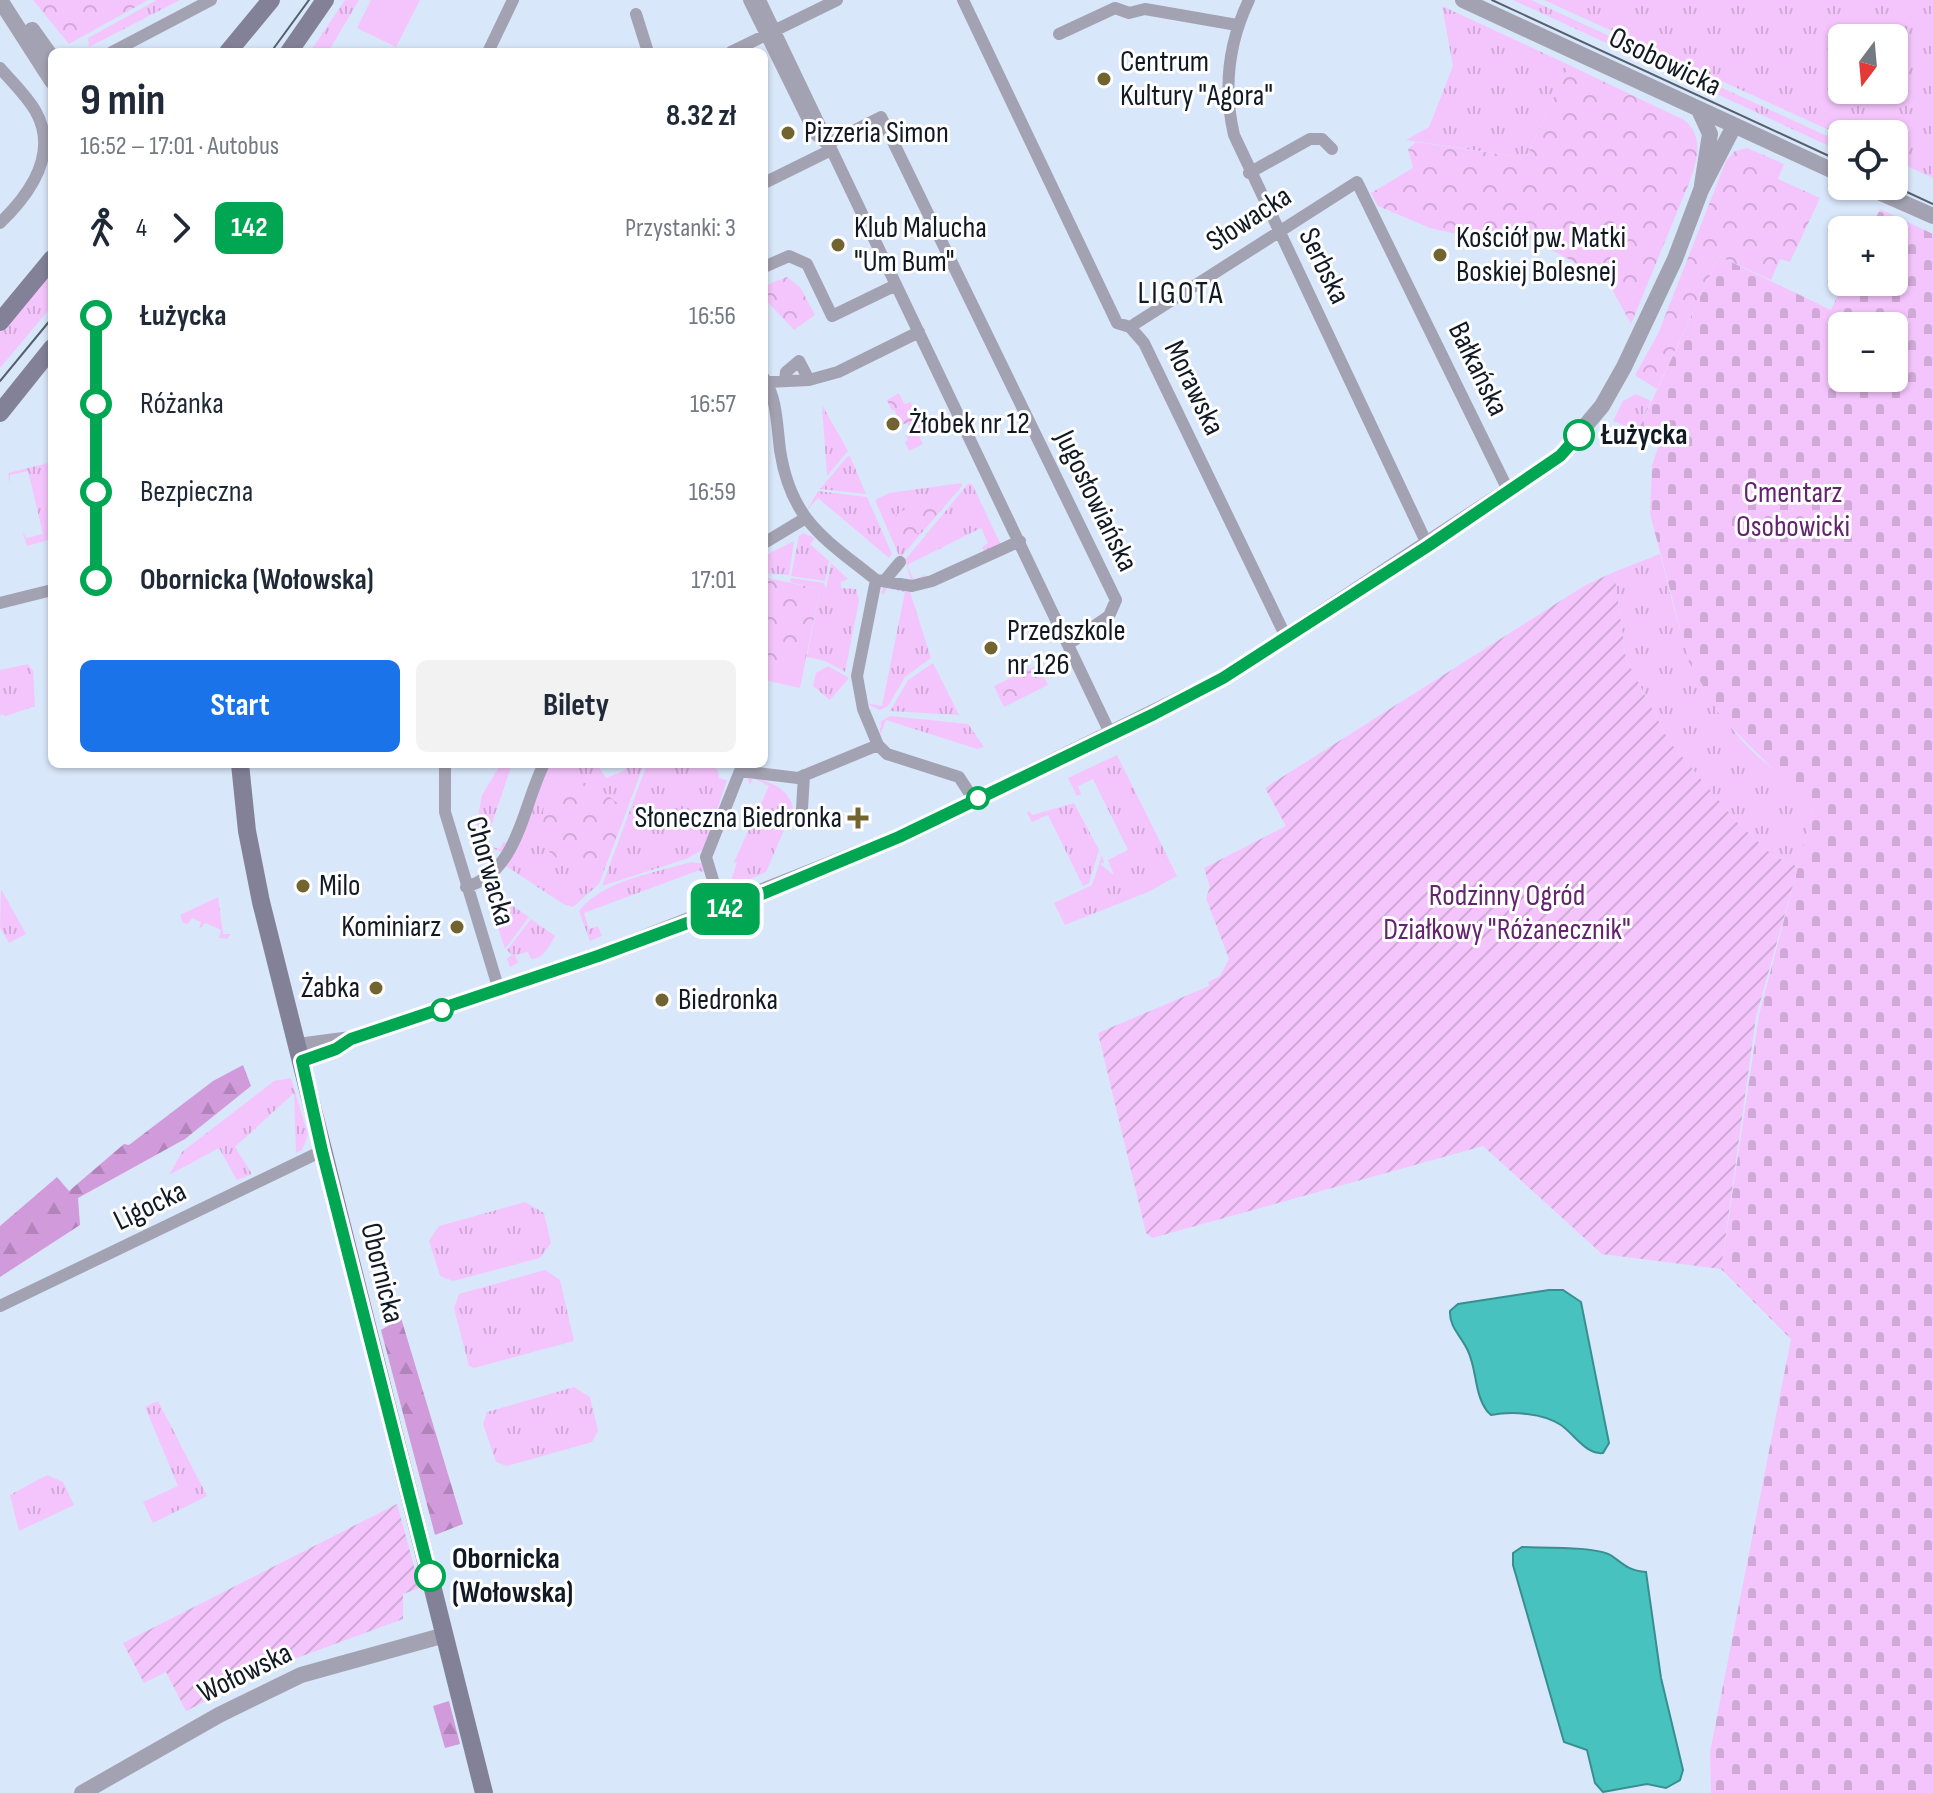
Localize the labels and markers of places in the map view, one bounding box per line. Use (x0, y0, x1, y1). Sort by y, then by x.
place label: Centrum Kultury "Agora" (1120, 44, 1273, 114)
marker: Centrum Kultury "Agora" (1095, 70, 1113, 88)
place label: Pizzeria Simon (804, 115, 949, 151)
marker: Pizzeria Simon (779, 124, 797, 142)
place label: Klub Malucha "Um Bum" (854, 210, 987, 280)
place label: Kościół pw. Matki Boskiej Bolesnej (1456, 220, 1626, 290)
marker: Klub Malucha "Um Bum" (829, 236, 847, 254)
marker: Kościół pw. Matki Boskiej Bolesnej (1431, 246, 1449, 264)
place label: Żłobek nr 12 (909, 406, 1030, 442)
marker: Żłobek nr 12 (884, 415, 902, 433)
place label: Łużycka (1600, 417, 1687, 453)
marker: Łużycka (1564, 420, 1594, 450)
place label: Przedszkole nr 126 (1007, 613, 1125, 683)
marker: Przedszkole nr 126 (982, 639, 1000, 657)
unlabelled marker (967, 787, 989, 809)
place label: Słoneczna Biedronka (635, 800, 842, 836)
marker: Słoneczna Biedronka (849, 809, 867, 827)
place label: Milo (319, 868, 360, 904)
marker: Milo (294, 877, 312, 895)
place label: Kominiarz (341, 909, 441, 945)
marker: Kominiarz (448, 918, 466, 936)
place label: Żabka (301, 970, 360, 1006)
marker: Żabka (367, 979, 385, 997)
place label: Biedronka (678, 982, 778, 1018)
marker: Biedronka (653, 991, 671, 1009)
unlabelled marker (431, 999, 453, 1021)
place label: Obornicka (Wołowska) (452, 1541, 573, 1611)
marker: Obornicka (Wołowska) (415, 1561, 445, 1591)

